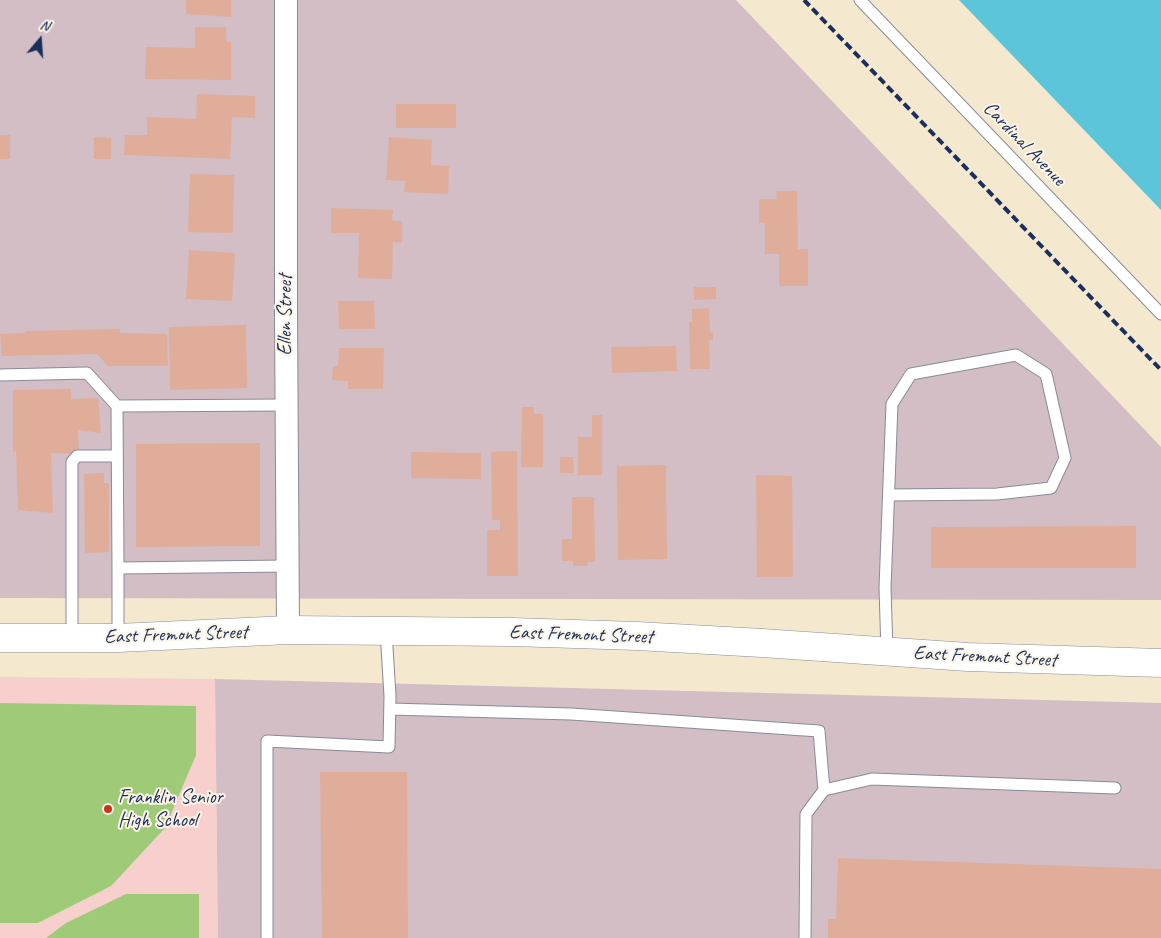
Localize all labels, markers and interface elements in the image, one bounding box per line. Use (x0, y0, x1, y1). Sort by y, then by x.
north arrow (15, 15, 65, 65)
text: N (38, 16, 52, 35)
street label: Cardinal Avenue (978, 97, 1070, 191)
street label: Ellen Street (274, 274, 298, 356)
street label: East Fremont Street (104, 621, 248, 649)
street label: East Fremont Street (509, 621, 653, 649)
street label: East Fremont Street (913, 641, 1057, 673)
place label: Franklin Senior High School (118, 786, 223, 833)
marker: Franklin Senior High School (102, 803, 114, 815)

